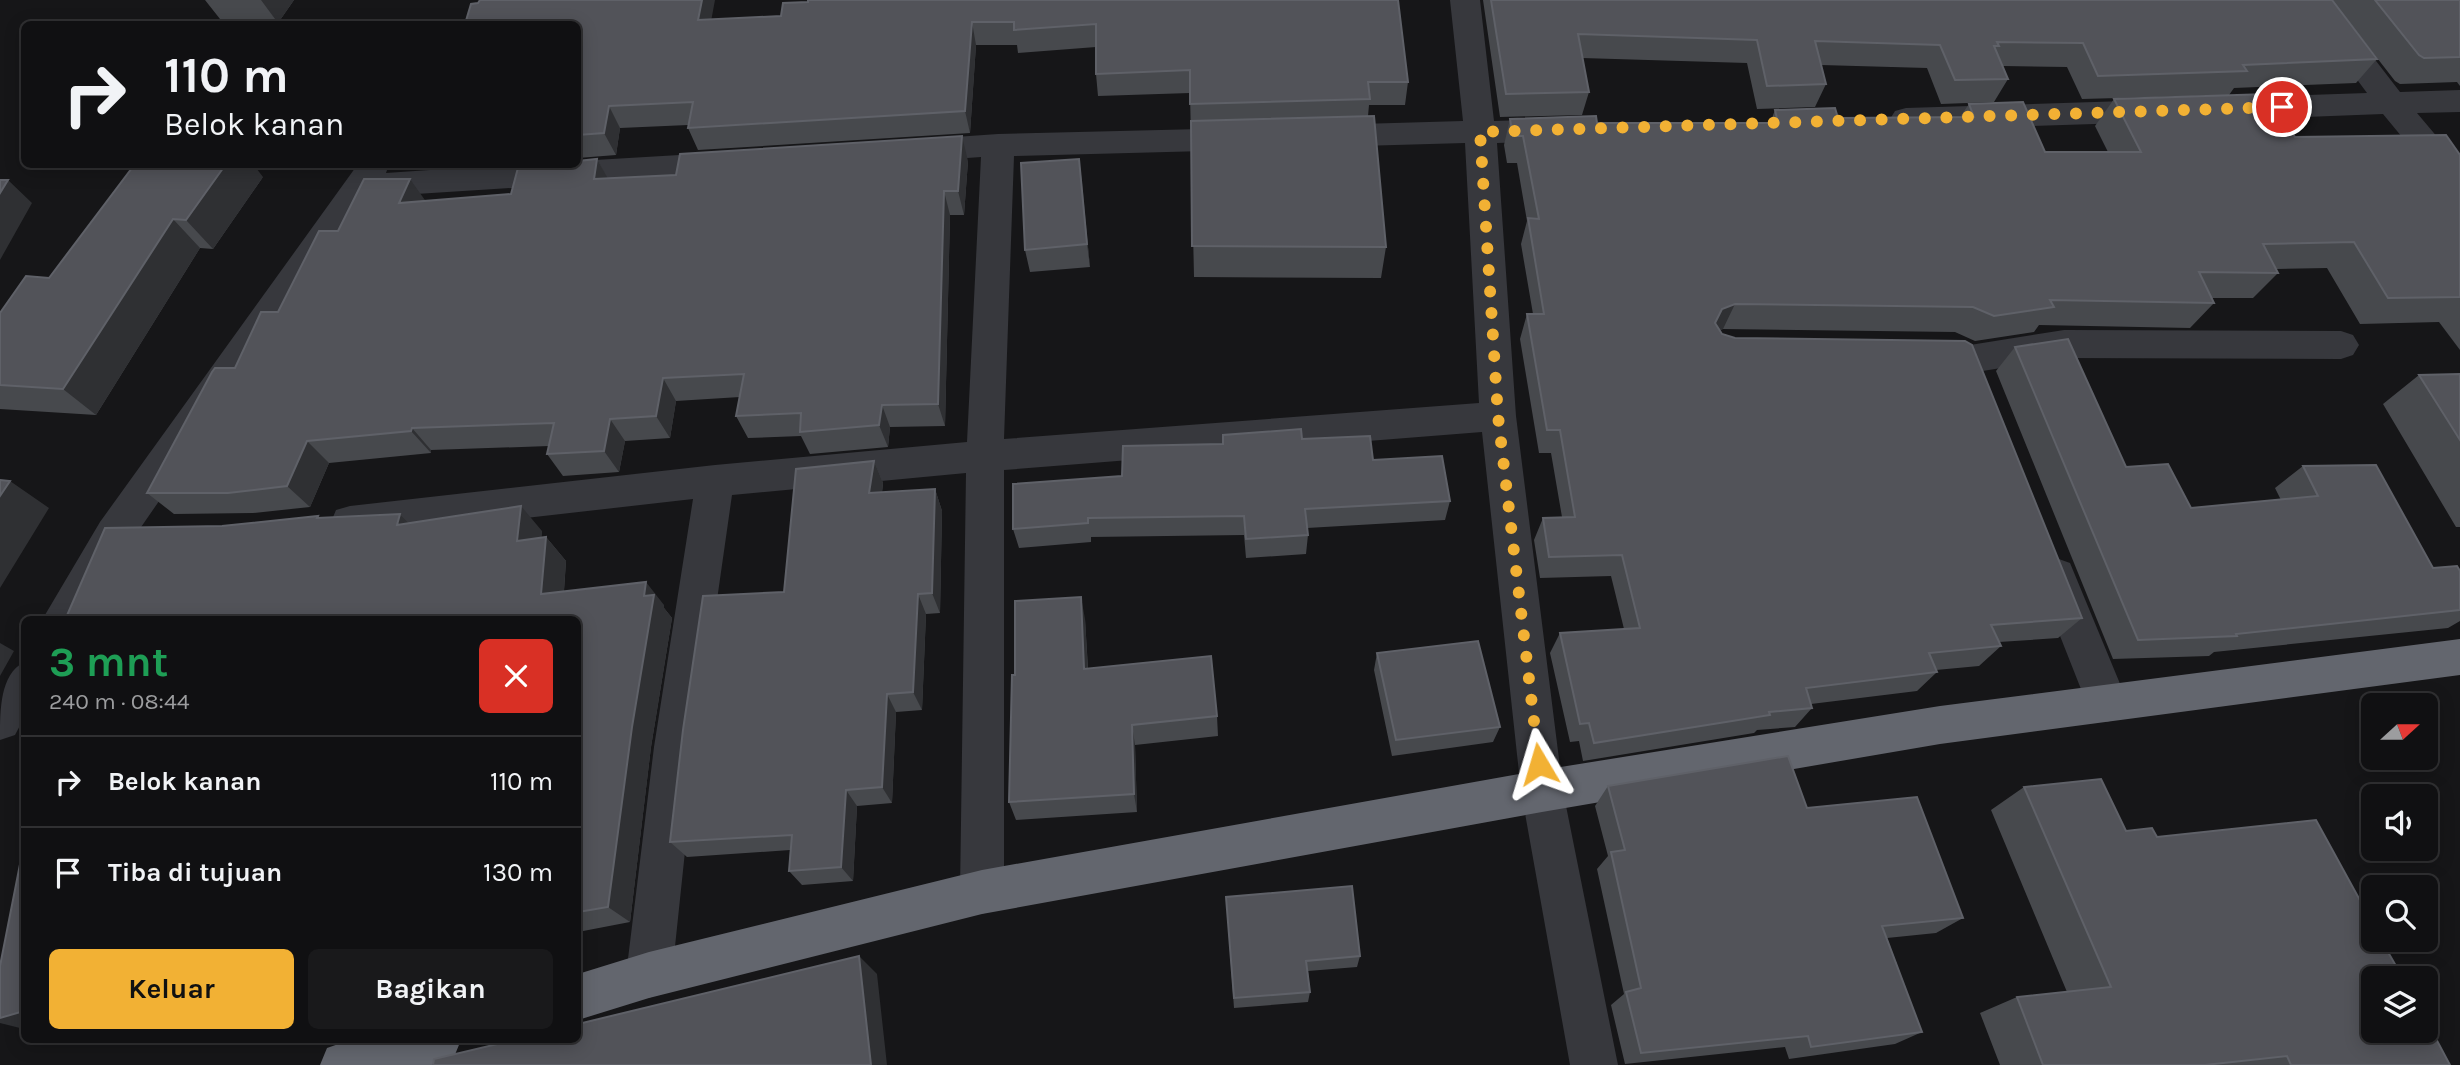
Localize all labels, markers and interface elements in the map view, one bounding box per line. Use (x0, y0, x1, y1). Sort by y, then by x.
text: 110 m (164, 47, 289, 104)
icon: right (49, 49, 140, 140)
pin (2252, 77, 2312, 137)
icon: arrive (2263, 88, 2301, 126)
text: Belok kanan (164, 106, 344, 143)
text: 3 mnt (49, 637, 168, 687)
button: close (479, 639, 553, 713)
text: 240 m · 08:44 (49, 688, 190, 715)
north arrow (2361, 693, 2438, 770)
map controls (2361, 693, 2438, 1043)
position arrow (1502, 727, 1576, 801)
icon: right (49, 763, 87, 801)
text: Belok kanan (108, 766, 261, 797)
text: 110 m (490, 766, 553, 797)
button: sound (2361, 784, 2438, 861)
icon: arrive (49, 854, 87, 892)
text: Tiba di tujuan (108, 857, 282, 888)
text: 130 m (483, 857, 553, 888)
button: search (2361, 875, 2438, 952)
button: Keluar (49, 949, 294, 1029)
button: Bagikan (308, 949, 553, 1029)
button: layers (2361, 966, 2438, 1043)

